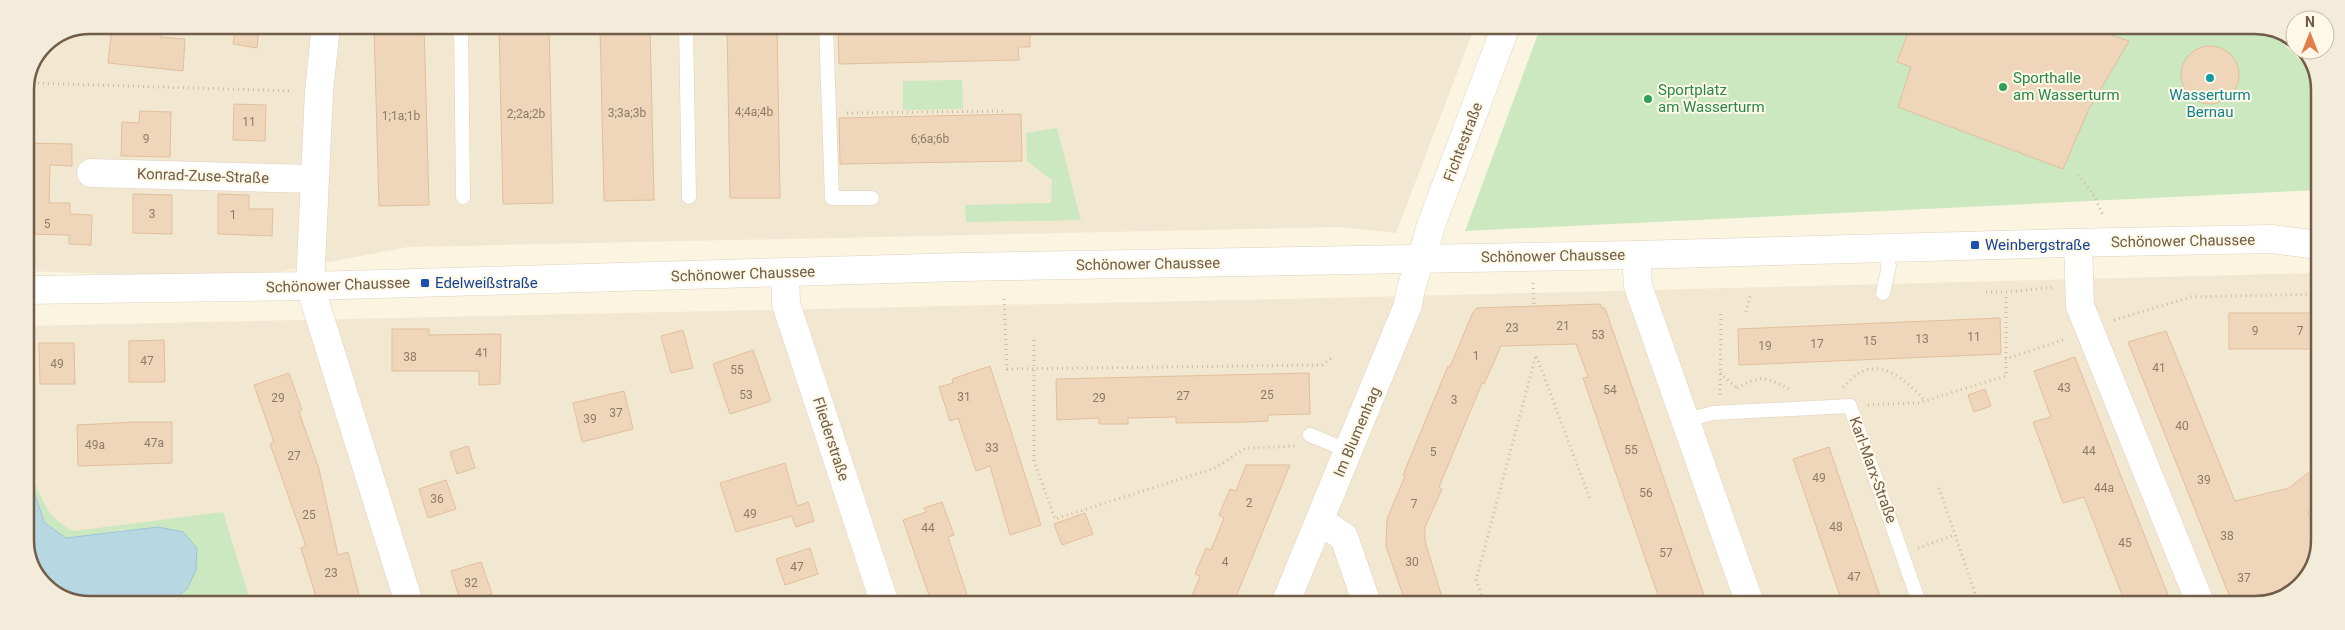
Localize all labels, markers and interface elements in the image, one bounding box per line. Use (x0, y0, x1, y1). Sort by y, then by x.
north arrow (2285, 10, 2335, 60)
text: N (2305, 14, 2315, 30)
place label: Sporthalle am Wasserturm (2013, 69, 2120, 104)
marker: Wasserturm Bernau (2204, 72, 2216, 84)
place label: Sportplatz am Wasserturm (1658, 81, 1765, 116)
marker: Sporthalle am Wasserturm (1997, 81, 2009, 93)
place label: Wasserturm Bernau (2169, 86, 2251, 121)
marker: Sportplatz am Wasserturm (1642, 93, 1654, 105)
street label: Fichtestraße (1440, 100, 1486, 184)
house number: 4;4a;4b (735, 105, 774, 119)
house number: 3;3a;3b (608, 106, 647, 120)
house number: 2;2a;2b (507, 107, 546, 121)
house number: 1;1a;1b (382, 109, 421, 123)
house number: 11 (242, 115, 256, 129)
house number: 9 (143, 132, 149, 146)
house number: 6;6a;6b (911, 132, 950, 146)
street label: Konrad-Zuse-Straße (137, 165, 269, 187)
house number: 3 (149, 207, 155, 221)
house number: 1 (230, 208, 236, 222)
house number: 5 (44, 217, 51, 231)
street label: Schönower Chaussee (2111, 231, 2255, 251)
place label: Weinbergstraße (1985, 236, 2090, 254)
marker: Weinbergstraße (1969, 239, 1981, 251)
street label: Schönower Chaussee (1481, 246, 1625, 266)
street label: Schönower Chaussee (1076, 254, 1220, 274)
street label: Schönower Chaussee (671, 262, 815, 286)
street label: Schönower Chaussee (266, 273, 410, 297)
place label: Edelweißstraße (435, 274, 538, 292)
marker: Edelweißstraße (419, 277, 431, 289)
house number: 21 (1556, 319, 1570, 333)
house number: 23 (1505, 321, 1519, 335)
house number: 9 (2252, 324, 2258, 338)
house number: 7 (2297, 324, 2304, 338)
house number: 53 (1591, 328, 1605, 342)
house number: 11 (1967, 330, 1981, 344)
house number: 13 (1915, 332, 1929, 346)
house number: 15 (1863, 334, 1877, 348)
house number: 17 (1810, 337, 1824, 351)
house number: 19 (1758, 339, 1772, 353)
house number: 41 (475, 346, 489, 360)
house number: 1 (1473, 349, 1479, 363)
house number: 38 (403, 350, 417, 364)
house number: 47 (140, 354, 154, 368)
house number: 49 (50, 357, 64, 371)
house number: 41 (2152, 361, 2166, 375)
house number: 55 (730, 363, 744, 377)
house number: 43 (2057, 381, 2071, 395)
house number: 54 (1603, 383, 1617, 397)
street label: Im Blumenhag (1330, 384, 1384, 480)
house number: 53 (739, 388, 753, 402)
house number: 25 (1260, 388, 1274, 402)
house number: 27 (1176, 389, 1190, 403)
house number: 31 (957, 390, 971, 404)
house number: 29 (271, 391, 285, 405)
house number: 29 (1092, 391, 1106, 405)
house number: 3 (1451, 393, 1457, 407)
street label: Fliederstraße (809, 395, 853, 483)
house number: 37 (609, 406, 623, 420)
house number: 39 (583, 412, 597, 426)
street label: Karl-Marx-Straße (1845, 414, 1901, 526)
house number: 40 (2175, 419, 2189, 433)
house number: 47a (144, 436, 164, 450)
house number: 49a (85, 438, 105, 452)
house number: 33 (985, 441, 999, 455)
house number: 55 (1624, 443, 1638, 457)
house number: 44 (2082, 444, 2096, 458)
house number: 5 (1430, 445, 1437, 459)
house number: 27 (287, 449, 301, 463)
house number: 49 (1812, 471, 1826, 485)
house number: 39 (2197, 473, 2211, 487)
house number: 44a (2094, 481, 2114, 495)
house number: 56 (1639, 486, 1653, 500)
house number: 36 (430, 492, 444, 506)
house number: 2 (1246, 496, 1253, 510)
house number: 7 (1411, 497, 1418, 511)
house number: 49 (743, 507, 757, 521)
house number: 25 (302, 508, 316, 522)
house number: 48 (1829, 520, 1843, 534)
house number: 44 (921, 521, 935, 535)
house number: 38 (2220, 529, 2234, 543)
house number: 45 (2118, 536, 2132, 550)
house number: 57 (1659, 546, 1673, 560)
house number: 4 (1222, 555, 1229, 569)
house number: 30 (1405, 555, 1419, 569)
house number: 47 (790, 560, 804, 574)
house number: 23 (324, 566, 338, 580)
house number: 47 (1847, 570, 1861, 584)
house number: 37 (2237, 571, 2251, 585)
house number: 32 (464, 576, 478, 590)

